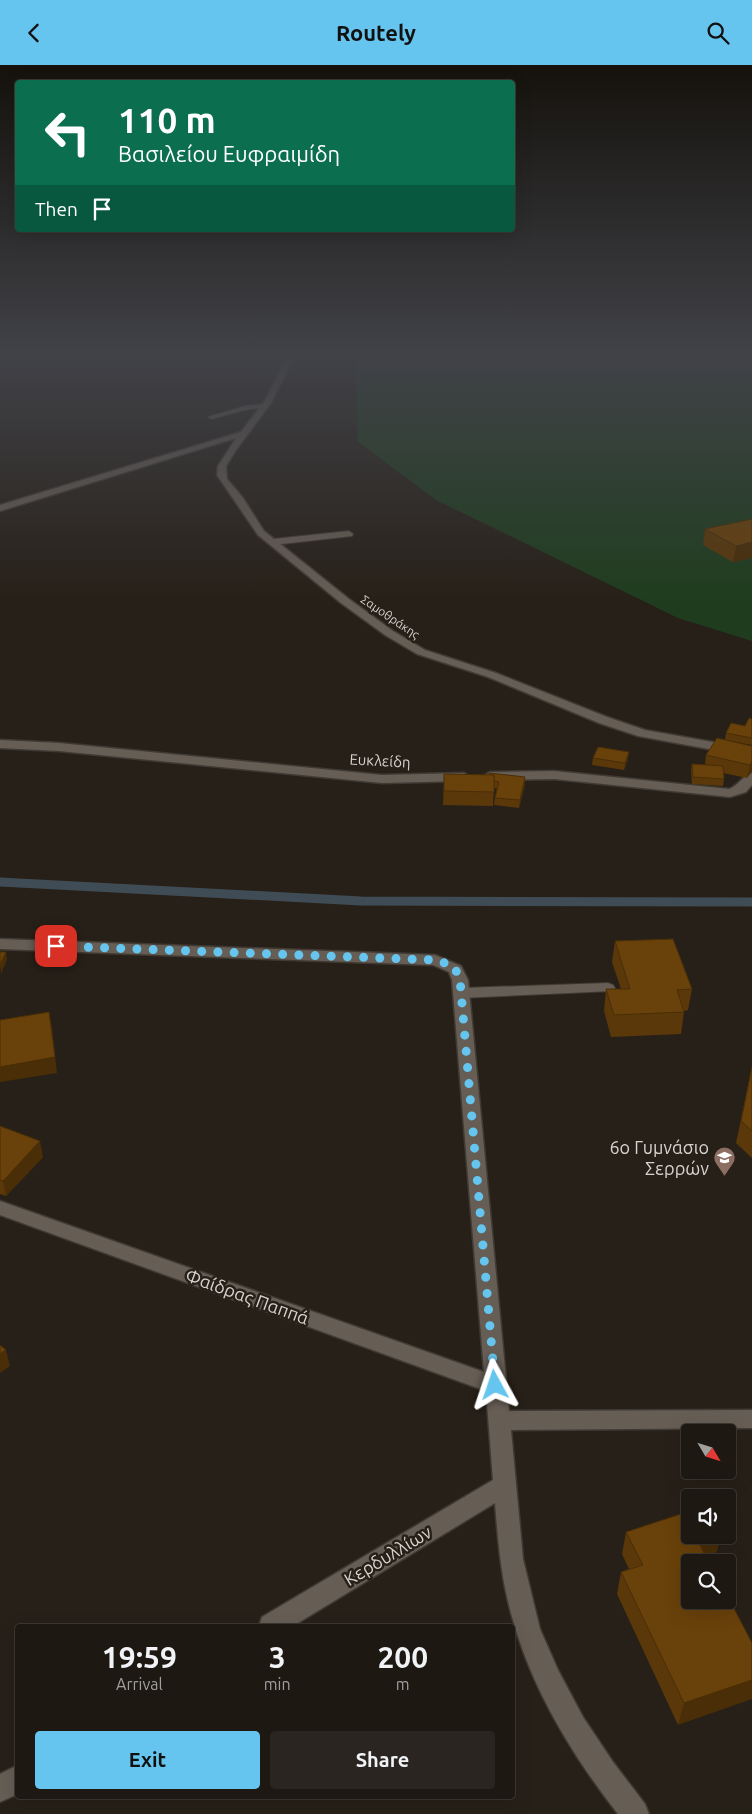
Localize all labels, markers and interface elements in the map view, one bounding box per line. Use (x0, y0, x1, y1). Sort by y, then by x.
icon: back (20, 19, 48, 47)
icon: search (704, 19, 732, 47)
text: Routely (336, 20, 416, 45)
icon: left (35, 100, 100, 165)
text: 110 m (118, 100, 216, 140)
text: Βασιλείου Ευφραιμίδη (118, 141, 340, 166)
icon: arrive (88, 195, 116, 223)
text: Then (35, 198, 78, 220)
street label: Σαμοθράκης (358, 592, 422, 642)
street label: Ευκλείδη (349, 750, 411, 771)
pin (35, 925, 77, 967)
icon: arrive (42, 932, 70, 960)
place label: 6ο Γυμνάσιο Σερρών (609, 1137, 709, 1178)
school or university icon: 6ο Γυμνάσιο Σερρών (713, 1146, 737, 1177)
street label: Φαίδρας Παππά (183, 1264, 312, 1329)
position arrow (468, 1358, 520, 1410)
north arrow (681, 1424, 736, 1479)
map controls (681, 1424, 736, 1609)
button: sound (681, 1489, 736, 1544)
street label: Κερδυλλίων (340, 1521, 435, 1589)
button: search (681, 1554, 736, 1609)
text: 19:59 (102, 1640, 177, 1674)
text: 3 (269, 1640, 286, 1674)
text: 200 (377, 1640, 428, 1674)
text: Arrival (116, 1675, 163, 1693)
text: min (264, 1675, 291, 1693)
text: m (396, 1675, 410, 1693)
button: Exit (35, 1731, 260, 1789)
button: Share (270, 1731, 495, 1789)

